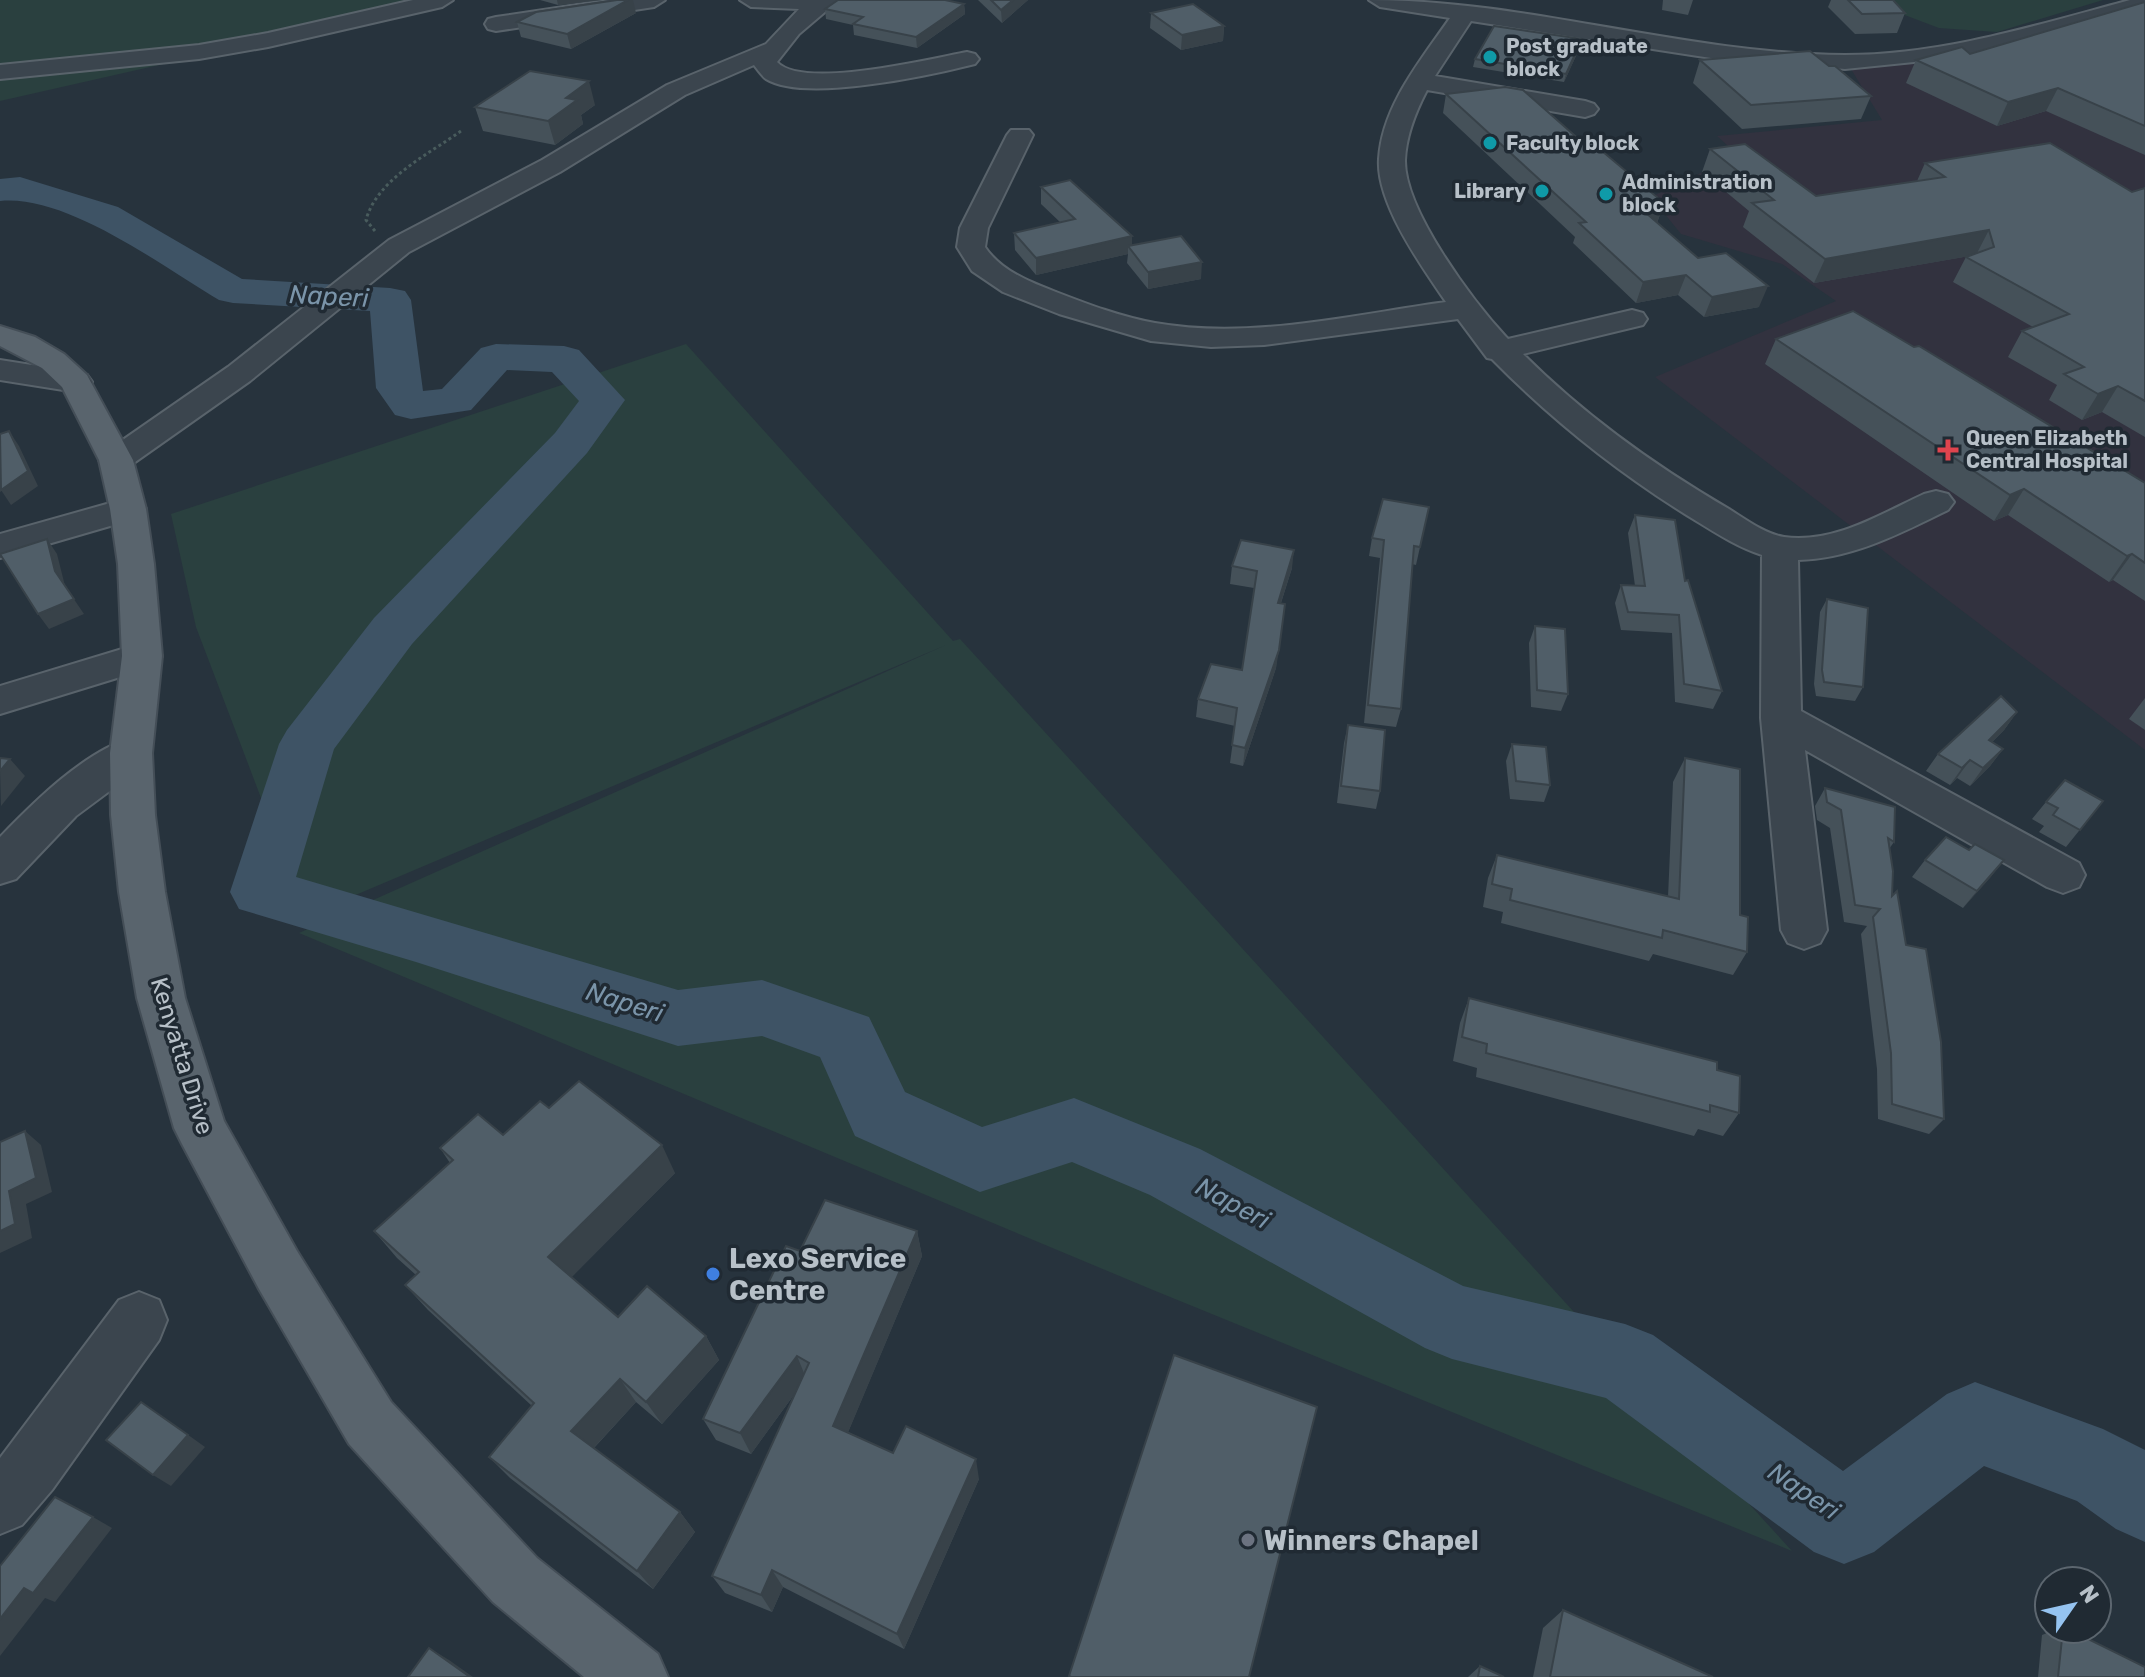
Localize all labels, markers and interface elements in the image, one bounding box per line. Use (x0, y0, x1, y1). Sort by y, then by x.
place label: Post graduate block (1506, 34, 1648, 81)
marker: Post graduate block (1481, 48, 1499, 66)
place label: Faculty block (1506, 131, 1639, 155)
marker: Faculty block (1481, 134, 1499, 152)
place label: Administration block (1622, 170, 1773, 217)
place label: Library (1454, 179, 1526, 203)
marker: Library (1533, 182, 1551, 200)
marker: Administration block (1597, 185, 1615, 203)
water label: Naperi (288, 279, 370, 314)
place label: Queen Elizabeth Central Hospital (1966, 426, 2128, 473)
marker: Queen Elizabeth Central Hospital (1937, 439, 1959, 461)
street label: Kenyatta Drive (145, 974, 219, 1138)
water label: Naperi (582, 976, 668, 1029)
water label: Naperi (1190, 1171, 1276, 1236)
place label: Lexo Service Centre (729, 1242, 906, 1307)
marker: Lexo Service Centre (704, 1265, 722, 1283)
water label: Naperi (1762, 1456, 1846, 1527)
place label: Winners Chapel (1264, 1524, 1479, 1557)
marker: Winners Chapel (1239, 1531, 1257, 1549)
north arrow (2033, 1565, 2113, 1645)
text: N (2074, 1580, 2105, 1608)

